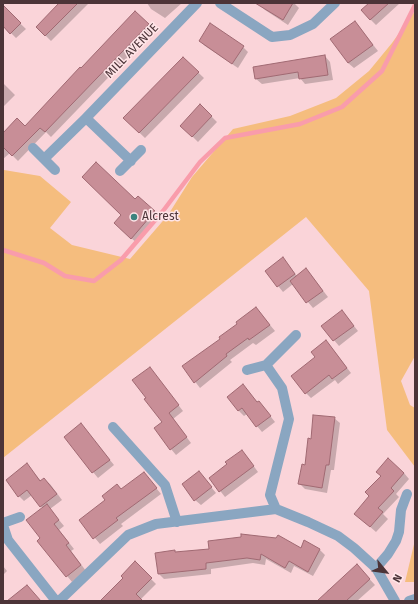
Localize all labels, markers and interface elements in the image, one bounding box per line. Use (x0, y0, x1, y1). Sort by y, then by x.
street label: MILL AVENUE (102, 21, 162, 81)
place label: Alcrest (142, 210, 179, 224)
marker: Alcrest (129, 212, 139, 222)
north arrow (366, 552, 406, 592)
text: N (389, 572, 404, 584)

